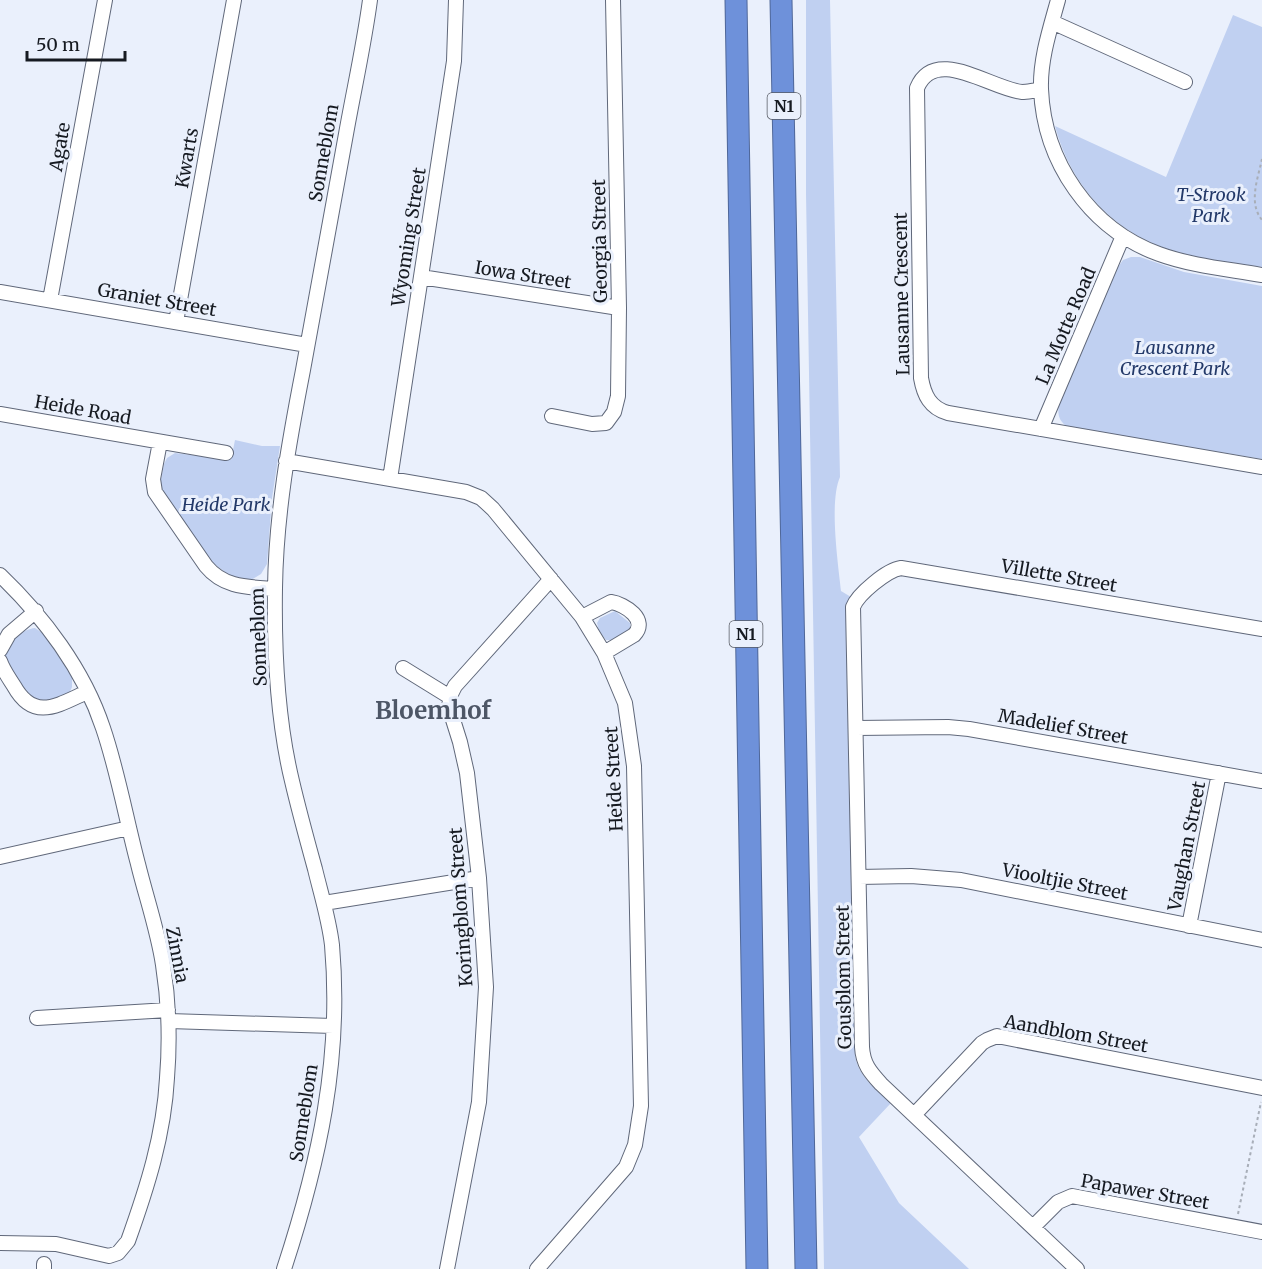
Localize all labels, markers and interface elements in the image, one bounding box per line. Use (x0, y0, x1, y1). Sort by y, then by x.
scale bar (27, 24, 124, 62)
text: 50 m (36, 33, 80, 56)
road number: N1 (768, 93, 800, 119)
street label: Sonneblom (304, 102, 343, 204)
street label: Agate (44, 121, 75, 174)
street label: Kwarts (170, 126, 203, 190)
street label: Wyoming Street (386, 166, 431, 309)
street label: Georgia Street (587, 179, 612, 303)
park label: T-Strook Park (1176, 183, 1246, 227)
street label: Lausanne Crescent (889, 212, 914, 376)
street label: Iowa Street (473, 256, 573, 293)
street label: La Motte Road (1031, 264, 1101, 388)
street label: Graniet Street (96, 278, 218, 321)
park label: Lausanne Crescent Park (1120, 336, 1230, 380)
street label: Heide Road (33, 390, 133, 429)
park label: Heide Park (181, 493, 270, 516)
street label: Villette Street (998, 554, 1119, 597)
street label: Sonneblom (245, 587, 272, 687)
road number: N1 (730, 621, 762, 647)
district label: Bloemhof (375, 695, 492, 726)
street label: Madelief Street (996, 704, 1130, 749)
street label: Heide Street (599, 726, 628, 832)
street label: Vaughan Street (1162, 779, 1210, 914)
street label: Koringblom Street (443, 827, 478, 987)
street label: Viooltjie Street (999, 858, 1130, 905)
street label: Gousblom Street (831, 905, 856, 1049)
street label: Zinnia (161, 925, 194, 985)
street label: Aandblom Street (1001, 1009, 1150, 1057)
street label: Sonneblom (284, 1062, 323, 1164)
street label: Papawer Street (1079, 1169, 1211, 1214)

